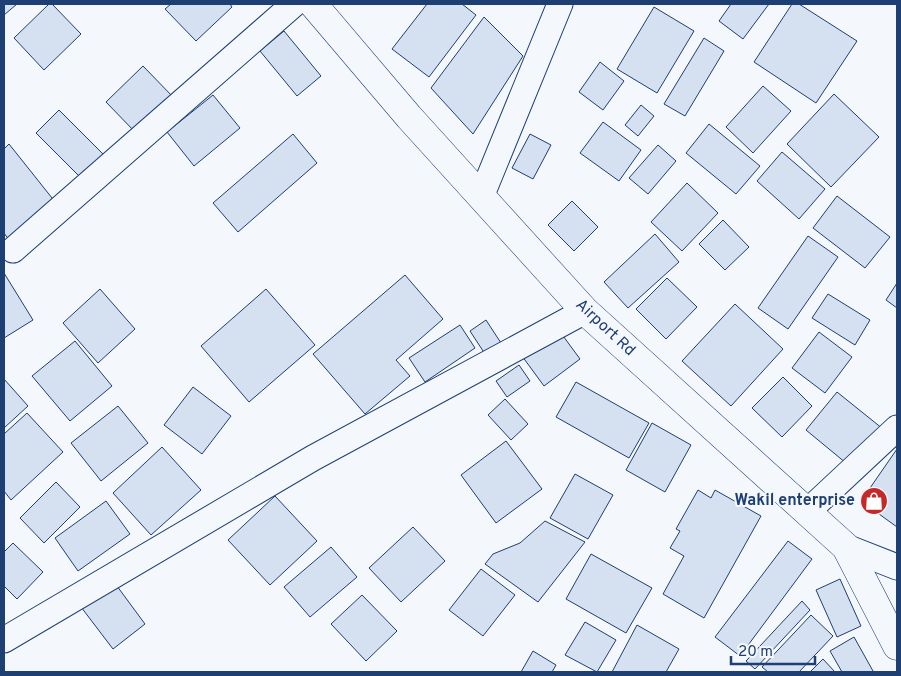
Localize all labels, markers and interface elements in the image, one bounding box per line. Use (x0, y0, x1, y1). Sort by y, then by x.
street label: Airport Rd (571, 295, 639, 361)
shop icon: Wakil enterprise (859, 486, 889, 516)
place label: Wakil enterprise (734, 491, 855, 511)
scale bar (731, 634, 815, 666)
text: 20 m (738, 643, 773, 662)

